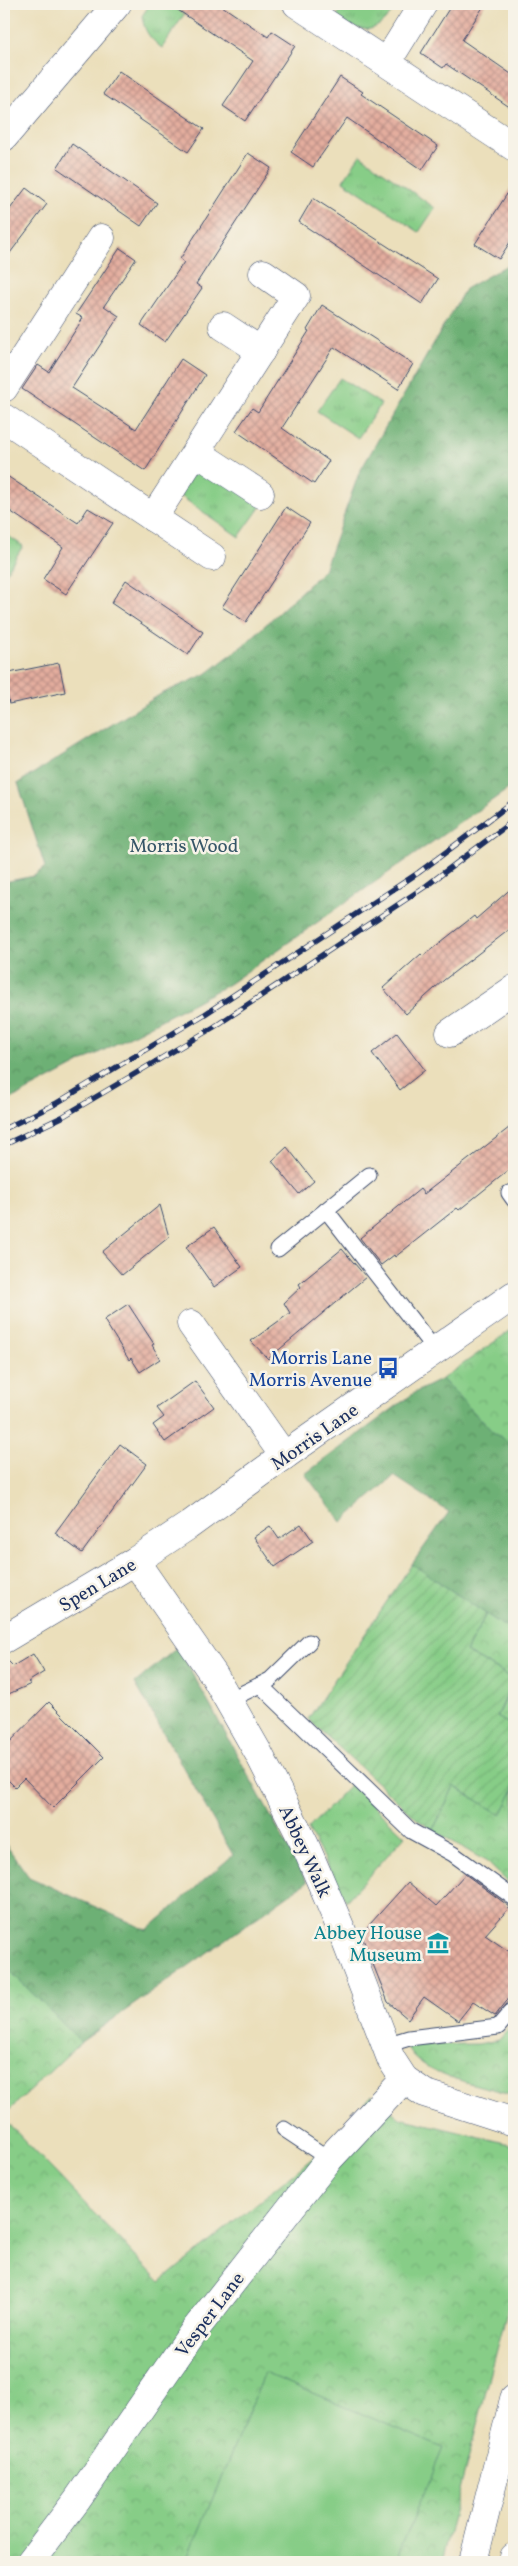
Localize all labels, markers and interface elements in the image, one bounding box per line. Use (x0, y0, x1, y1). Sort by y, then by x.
park label: Morris Wood (130, 834, 238, 860)
place label: Morris Lane Morris Avenue (249, 1346, 372, 1394)
bus stop icon: Morris Lane Morris Avenue (375, 1355, 401, 1381)
street label: Morris Lane (266, 1398, 364, 1477)
street label: Spen Lane (54, 1552, 142, 1619)
street label: Abbey Walk (271, 1802, 337, 1902)
place label: Abbey House Museum (313, 1921, 422, 1969)
museum icon: Abbey House Museum (425, 1930, 451, 1956)
street label: Vesper Lane (170, 2267, 251, 2363)

